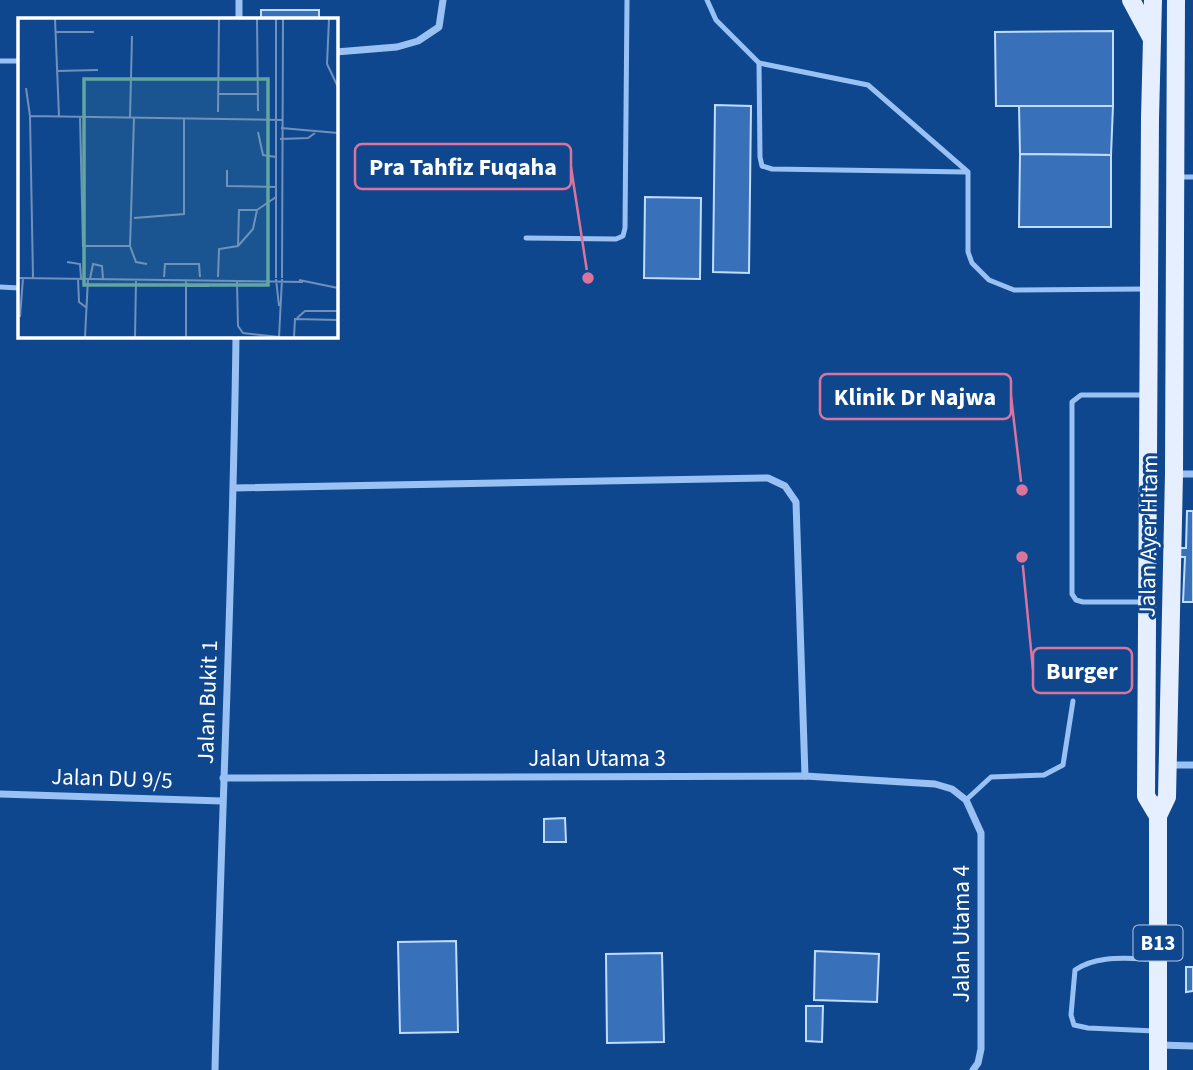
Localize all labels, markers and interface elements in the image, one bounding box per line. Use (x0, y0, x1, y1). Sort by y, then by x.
inset map (18, 18, 338, 338)
callout: Pra Tahfiz Fuqaha (355, 144, 571, 189)
text: Pra Tahfiz Fuqaha (369, 150, 557, 185)
callout: Klinik Dr Najwa (820, 374, 1011, 419)
text: Klinik Dr Najwa (834, 380, 996, 415)
street label: Jalan Ayer Hitam (1131, 454, 1166, 618)
street label: Jalan Bukit 1 (189, 639, 226, 765)
callout: Burger (1033, 648, 1132, 693)
text: Burger (1046, 654, 1118, 689)
street label: Jalan Utama 3 (528, 742, 666, 775)
street label: Jalan DU 9/5 (51, 760, 173, 797)
street label: Jalan Utama 4 (945, 865, 978, 1003)
road number: B13 (1134, 926, 1182, 960)

